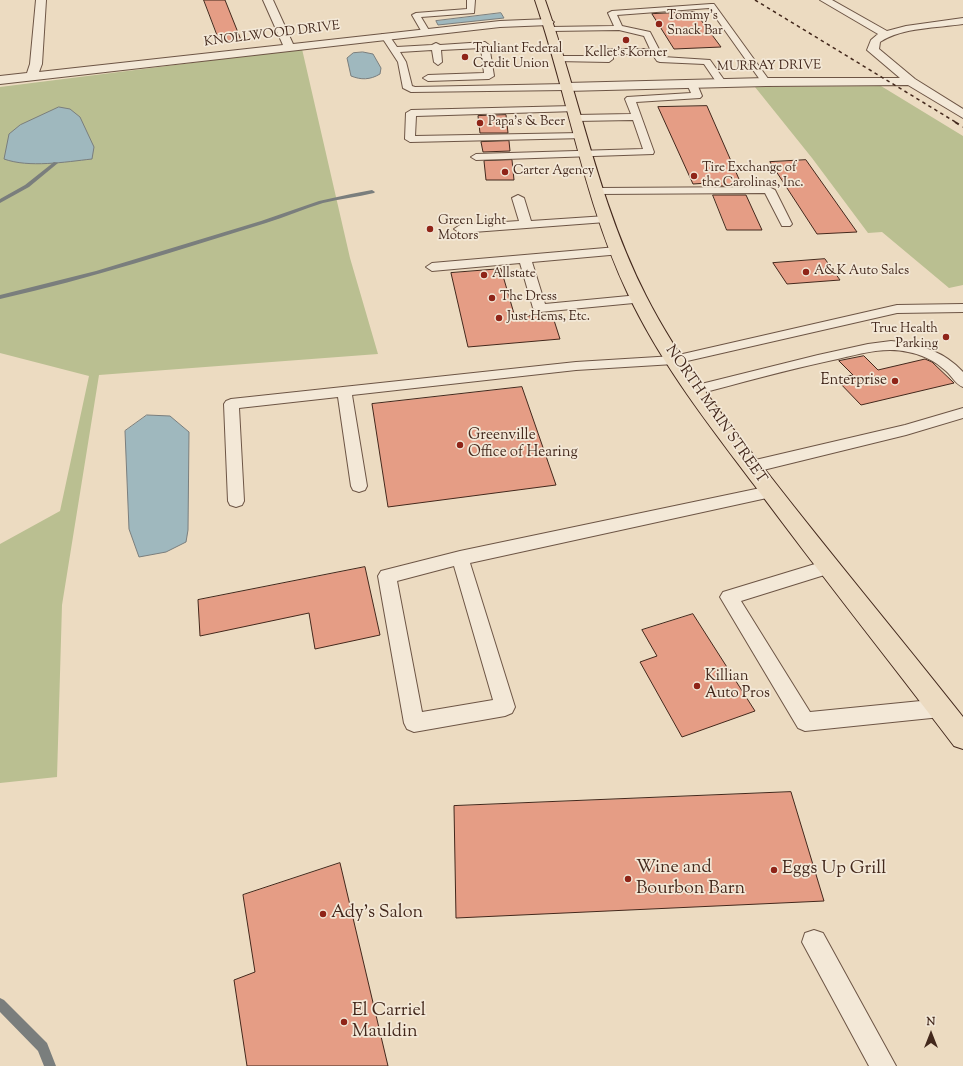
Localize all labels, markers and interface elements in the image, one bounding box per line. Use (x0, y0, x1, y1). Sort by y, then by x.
place label: Tommy's Snack Bar (667, 9, 723, 40)
street label: KNOLLWOOD DRIVE (203, 19, 341, 51)
marker: Tommy's Snack Bar (654, 19, 664, 29)
marker: Kellet's Korner (621, 35, 631, 45)
place label: Truliant Federal Credit Union (473, 42, 562, 73)
place label: Kellet's Korner (585, 46, 667, 62)
marker: Truliant Federal Credit Union (460, 52, 470, 62)
street label: MURRAY DRIVE (717, 58, 821, 76)
place label: Papa's & Beer (488, 115, 565, 131)
marker: Papa's & Beer (475, 118, 485, 128)
place label: Tire Exchange of the Carolinas, Inc. (702, 161, 804, 192)
place label: Carter Agency (513, 164, 594, 180)
marker: Carter Agency (500, 167, 510, 177)
marker: Tire Exchange of the Carolinas, Inc. (689, 171, 699, 181)
place label: Green Light Motors (438, 214, 506, 245)
marker: Green Light Motors (425, 224, 435, 234)
place label: A&K Auto Sales (814, 264, 909, 280)
place label: Allstate (492, 267, 536, 283)
marker: A&K Auto Sales (801, 267, 811, 277)
marker: Allstate (479, 270, 489, 280)
place label: The Dress (500, 290, 557, 306)
marker: The Dress (487, 293, 497, 303)
place label: Just Hems, Etc. (507, 310, 590, 326)
marker: Just Hems, Etc. (494, 313, 504, 323)
place label: True Health Parking (871, 322, 938, 353)
marker: True Health Parking (941, 332, 951, 342)
street label: NORTH MAIN STREET (660, 342, 770, 488)
place label: Enterprise (820, 372, 887, 390)
marker: Enterprise (890, 376, 900, 386)
place label: Greenville Office of Hearing (468, 427, 578, 462)
marker: Greenville Office of Hearing (455, 440, 465, 450)
place label: Killian Auto Pros (705, 668, 770, 703)
marker: Killian Auto Pros (692, 681, 702, 691)
place label: Wine and Bourbon Barn (636, 858, 745, 900)
place label: Eggs Up Grill (782, 859, 886, 881)
marker: Eggs Up Grill (769, 865, 779, 875)
marker: Wine and Bourbon Barn (623, 874, 633, 884)
place label: Ady's Salon (331, 903, 423, 925)
marker: Ady's Salon (318, 909, 328, 919)
place label: El Carriel Mauldin (352, 1001, 426, 1044)
north arrow (911, 1014, 951, 1054)
text: N (927, 1014, 935, 1030)
marker: El Carriel Mauldin (339, 1017, 349, 1027)

